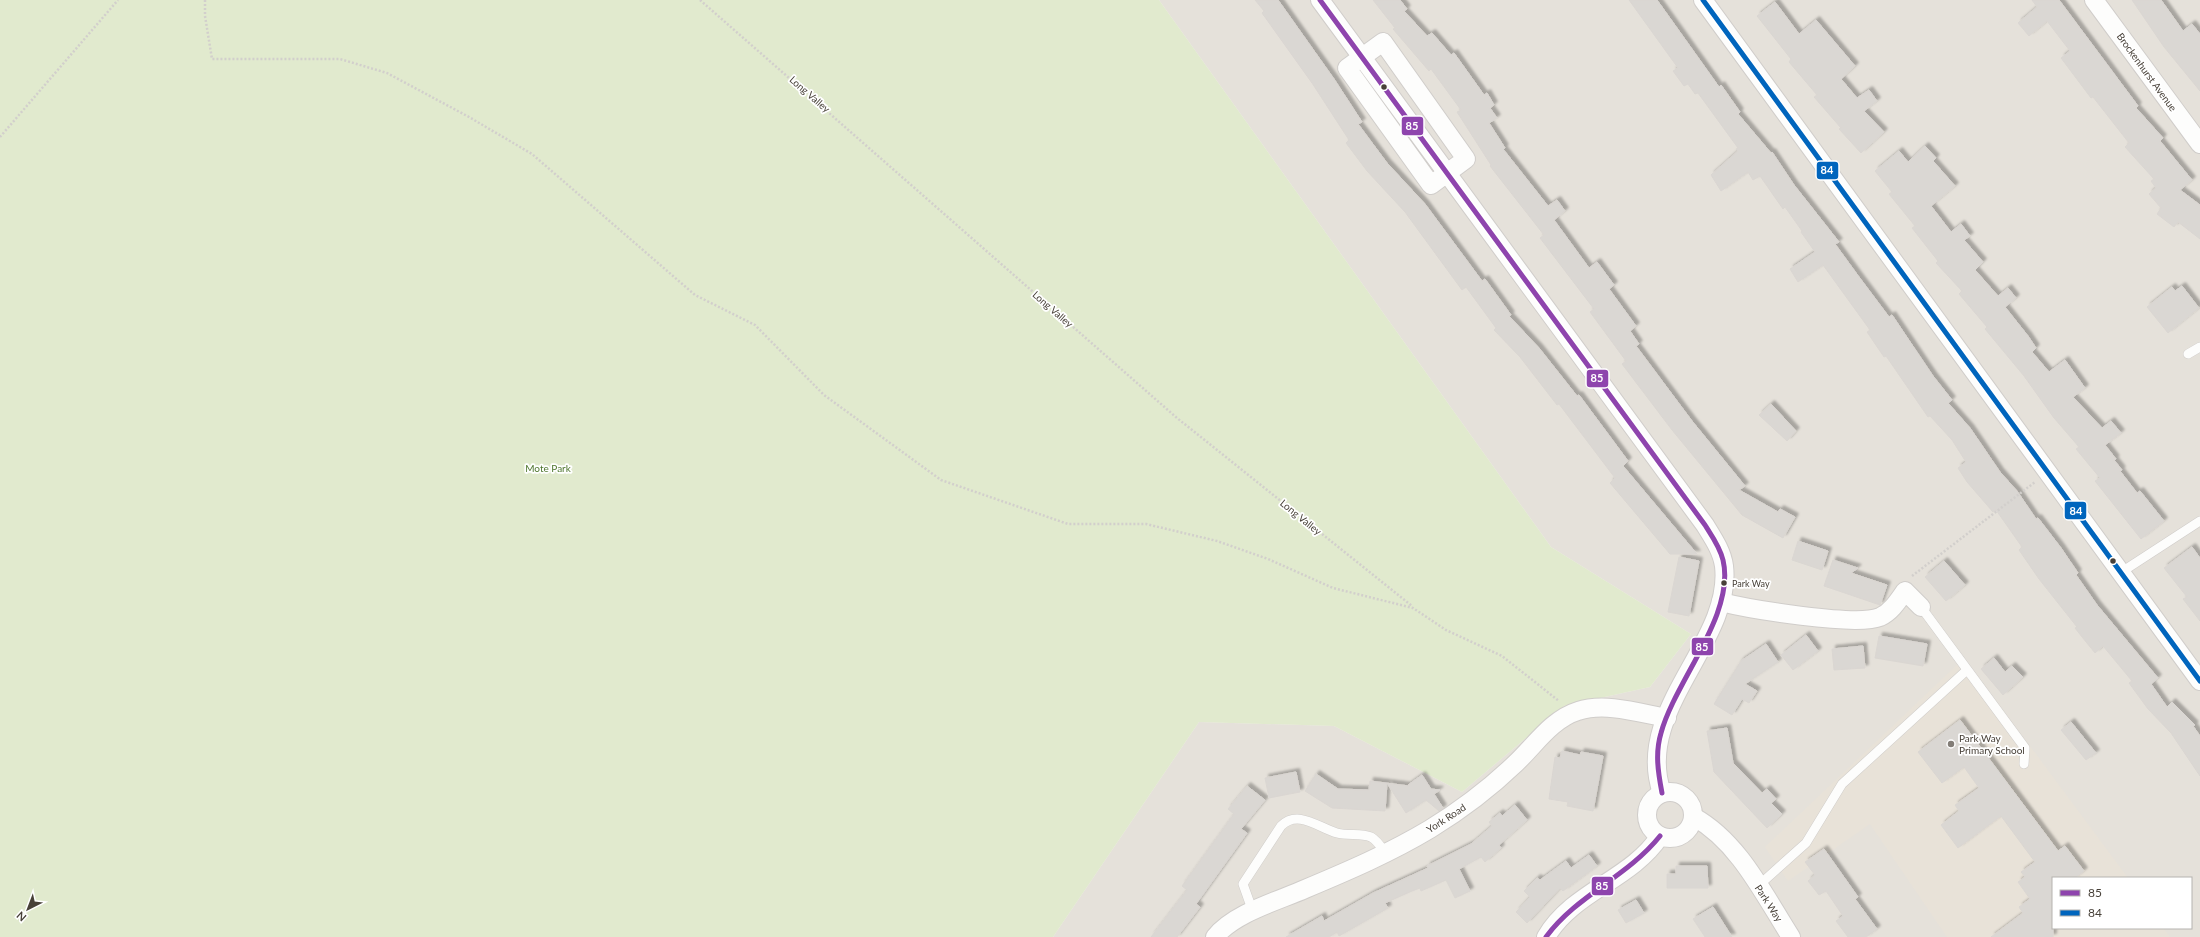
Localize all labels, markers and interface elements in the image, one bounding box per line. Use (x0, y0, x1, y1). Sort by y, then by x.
street label: Brockenhurst Avenue (2115, 30, 2179, 114)
street label: Long Valley (787, 73, 833, 115)
unlabelled marker (1379, 82, 1389, 92)
line badge: 85 (1401, 116, 1424, 136)
text: 85 (1406, 119, 1418, 132)
line badge: 84 (1816, 161, 1839, 180)
text: 84 (1821, 163, 1834, 176)
street label: Long Valley (1030, 288, 1076, 330)
line badge: 85 (1586, 369, 1609, 388)
text: 85 (1591, 371, 1603, 384)
park label: Mote Park (525, 462, 572, 474)
street label: Long Valley (1278, 497, 1325, 538)
line badge: 84 (2064, 501, 2087, 520)
text: 84 (2070, 504, 2083, 517)
unlabelled marker (2108, 556, 2118, 566)
marker: Park Way (1719, 578, 1729, 588)
place label: Park Way (1732, 578, 1770, 589)
line badge: 85 (1691, 637, 1714, 656)
text: 85 (1696, 640, 1708, 653)
place label: Park Way Primary School (1959, 732, 2025, 756)
marker: Park Way Primary School (1946, 739, 1956, 749)
street label: York Road (1424, 801, 1468, 835)
line badge: 85 (1591, 876, 1614, 896)
legend (2052, 877, 2192, 929)
text: 85 (1596, 879, 1608, 892)
street label: Park Way (1753, 882, 1786, 924)
text: 85 (2088, 885, 2102, 900)
north arrow (8, 889, 48, 929)
text: 84 (2088, 905, 2102, 920)
text: N (13, 909, 28, 924)

